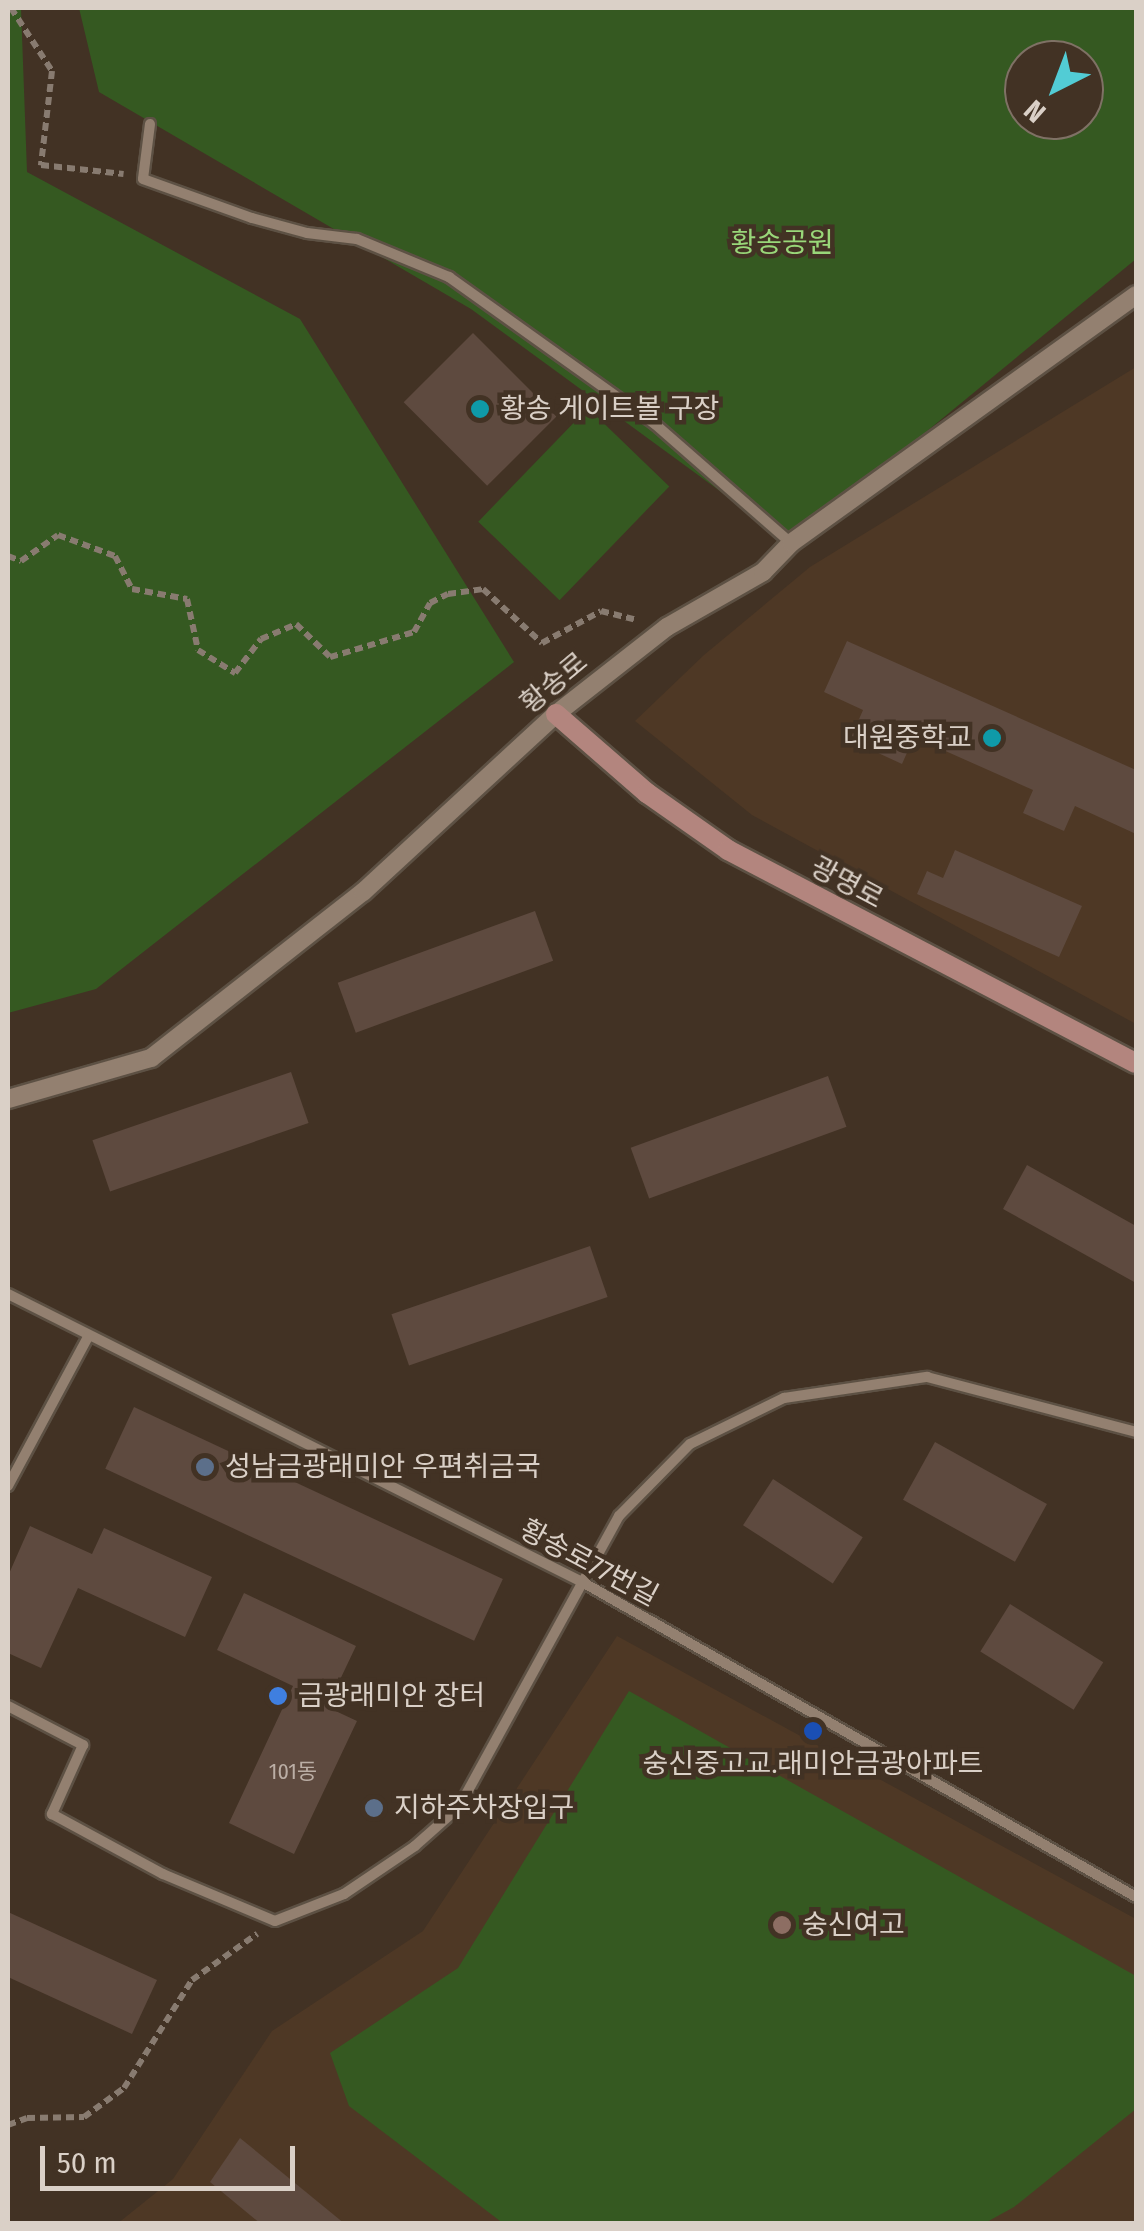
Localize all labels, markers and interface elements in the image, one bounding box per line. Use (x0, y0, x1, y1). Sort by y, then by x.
north arrow (1004, 40, 1104, 140)
text: N (1018, 93, 1052, 129)
park label: 황송공원 (730, 226, 834, 260)
place label: 황송 게이트볼 구장 (500, 392, 719, 426)
marker: 황송 게이트볼 구장 (469, 398, 491, 420)
street label: 황송로 (514, 645, 594, 721)
place label: 대원중학교 (843, 721, 972, 755)
marker: 대원중학교 (981, 727, 1003, 749)
street label: 광명로 (805, 850, 889, 916)
place label: 성남금광래미안 우편취금국 (225, 1450, 541, 1484)
marker: 성남금광래미안 우편취금국 (194, 1456, 216, 1478)
street label: 황송로77번길 (514, 1513, 664, 1613)
place label: 금광래미안 장터 (298, 1679, 485, 1713)
marker: 금광래미안 장터 (267, 1685, 289, 1707)
marker: 숭신중고교.래미안금광아파트 (802, 1720, 824, 1742)
place label: 숭신중고교.래미안금광아파트 (643, 1747, 983, 1781)
house number: 101동 (269, 1759, 317, 1785)
place label: 지하주차장입구 (394, 1791, 574, 1825)
marker: 지하주차장입구 (363, 1797, 385, 1819)
place label: 숭신여고 (802, 1908, 905, 1942)
marker: 숭신여고 (771, 1914, 793, 1936)
scale bar (45, 2126, 300, 2188)
text: 50 m (57, 2145, 117, 2181)

